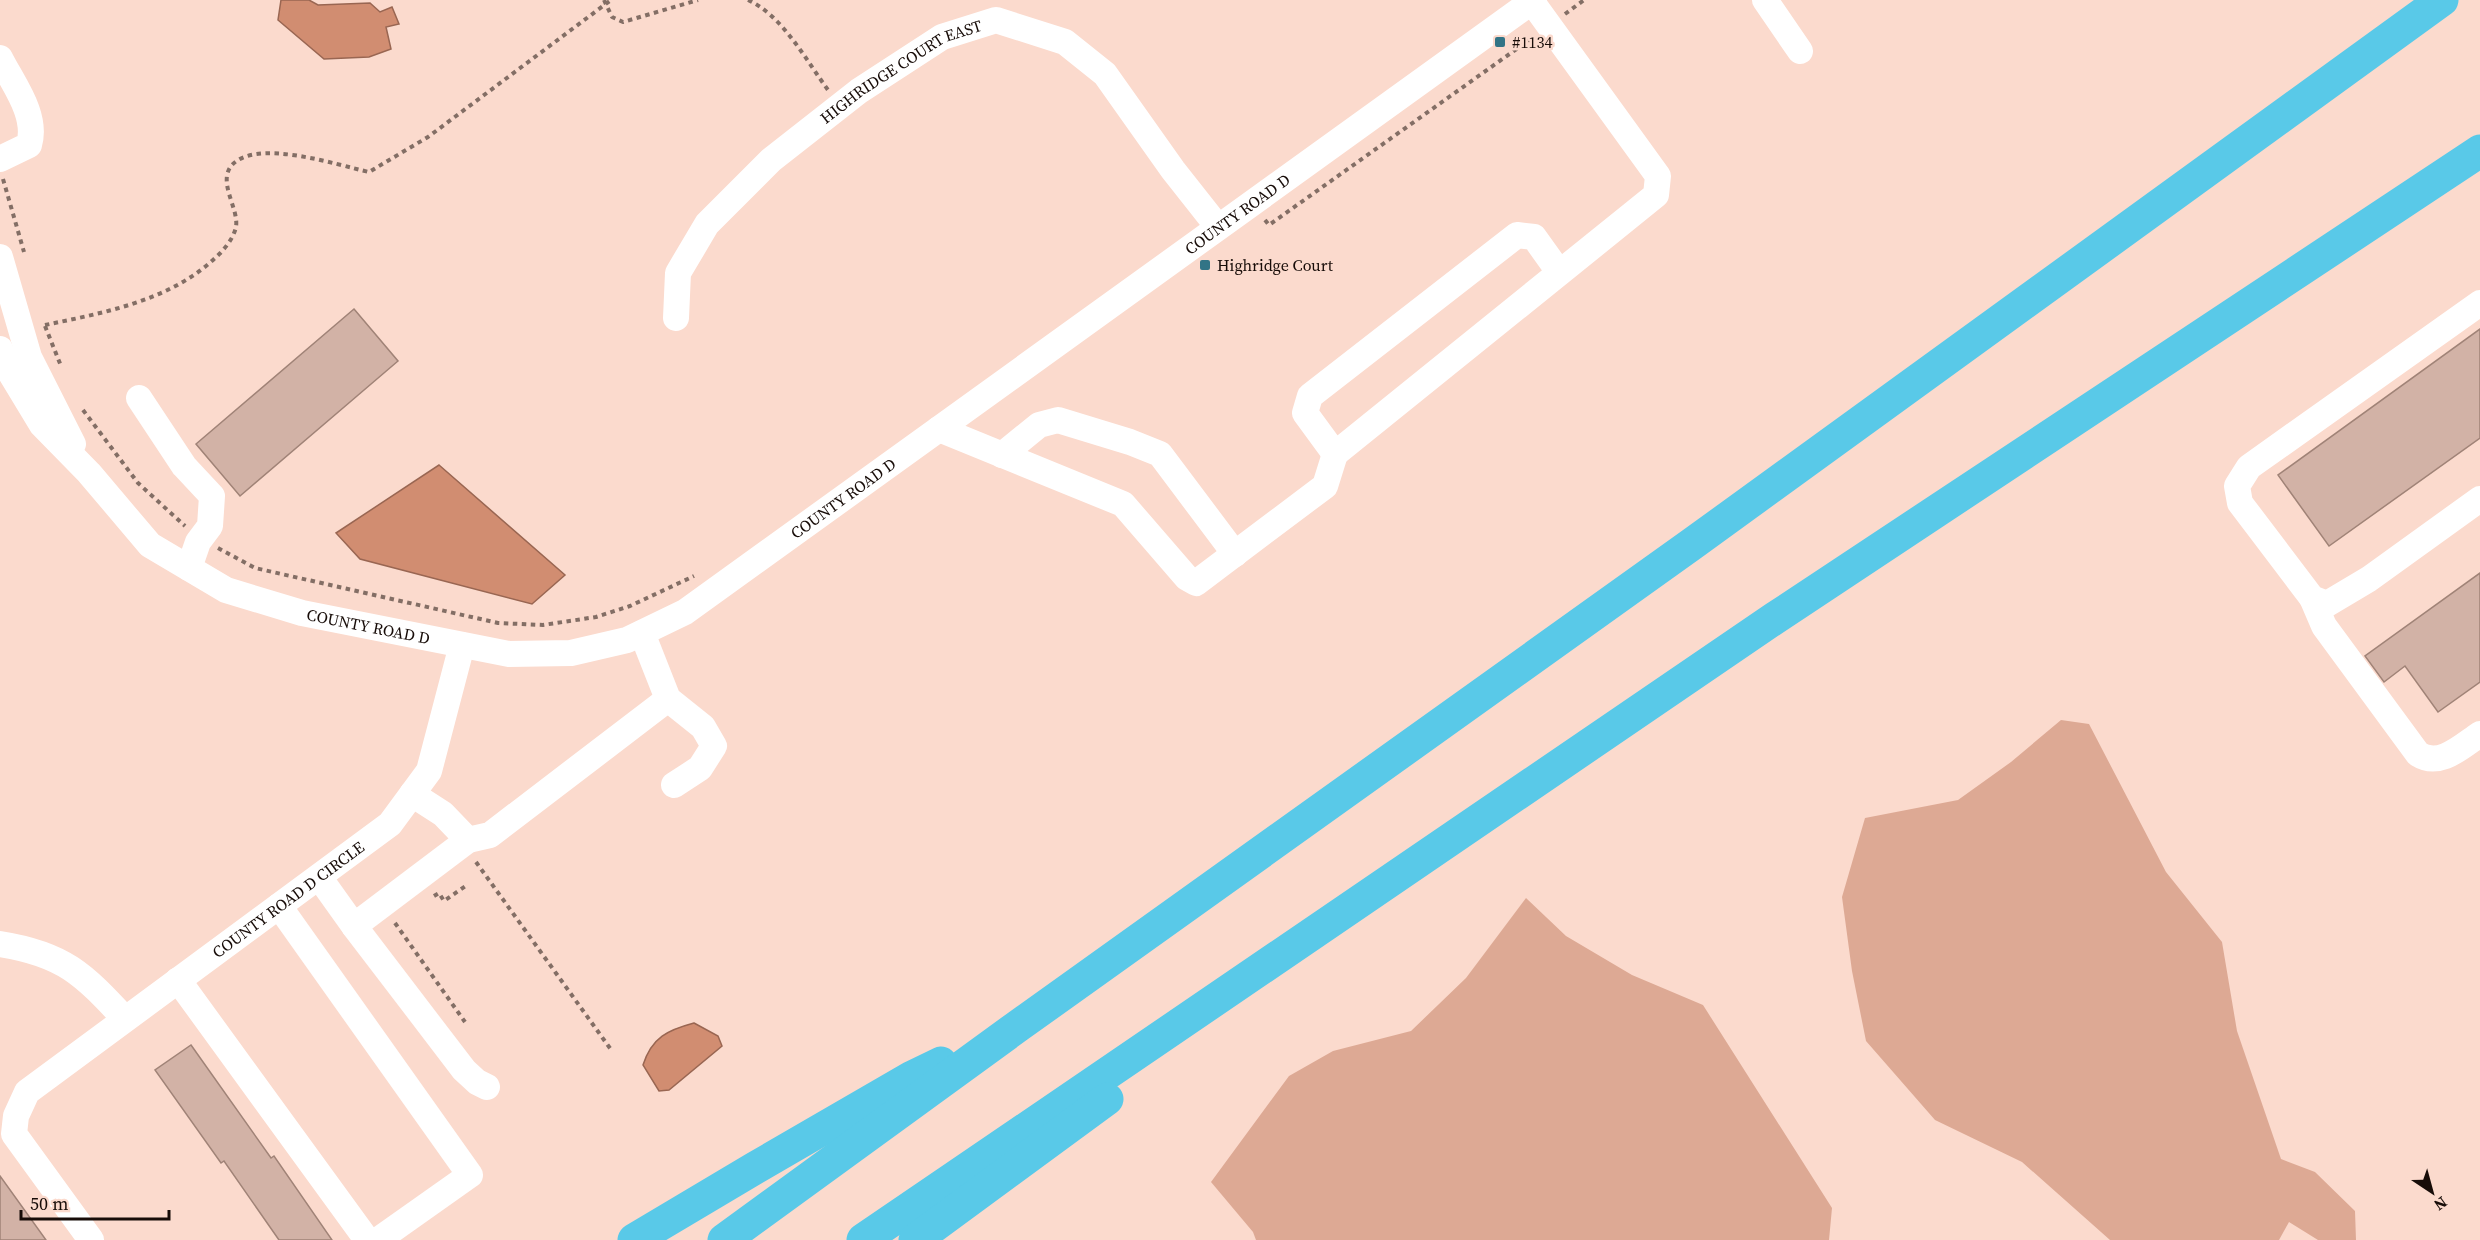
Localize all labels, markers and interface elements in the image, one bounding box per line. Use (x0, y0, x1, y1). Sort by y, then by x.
street label: HIGHRIDGE COURT EAST (815, 14, 985, 129)
place label: #1134 (1512, 31, 1552, 53)
marker: #1134 (1493, 35, 1507, 49)
street label: COUNTY ROAD D (1180, 168, 1294, 259)
place label: Highridge Court (1217, 254, 1334, 276)
marker: Highridge Court (1198, 258, 1212, 272)
street label: COUNTY ROAD D (786, 453, 900, 544)
street label: COUNTY ROAD D (305, 603, 432, 649)
street label: COUNTY ROAD D CIRCLE (207, 836, 369, 963)
north arrow (2402, 1162, 2462, 1222)
scale bar (21, 1183, 170, 1221)
text: 50 m (30, 1191, 68, 1216)
text: N (2429, 1192, 2452, 1217)

